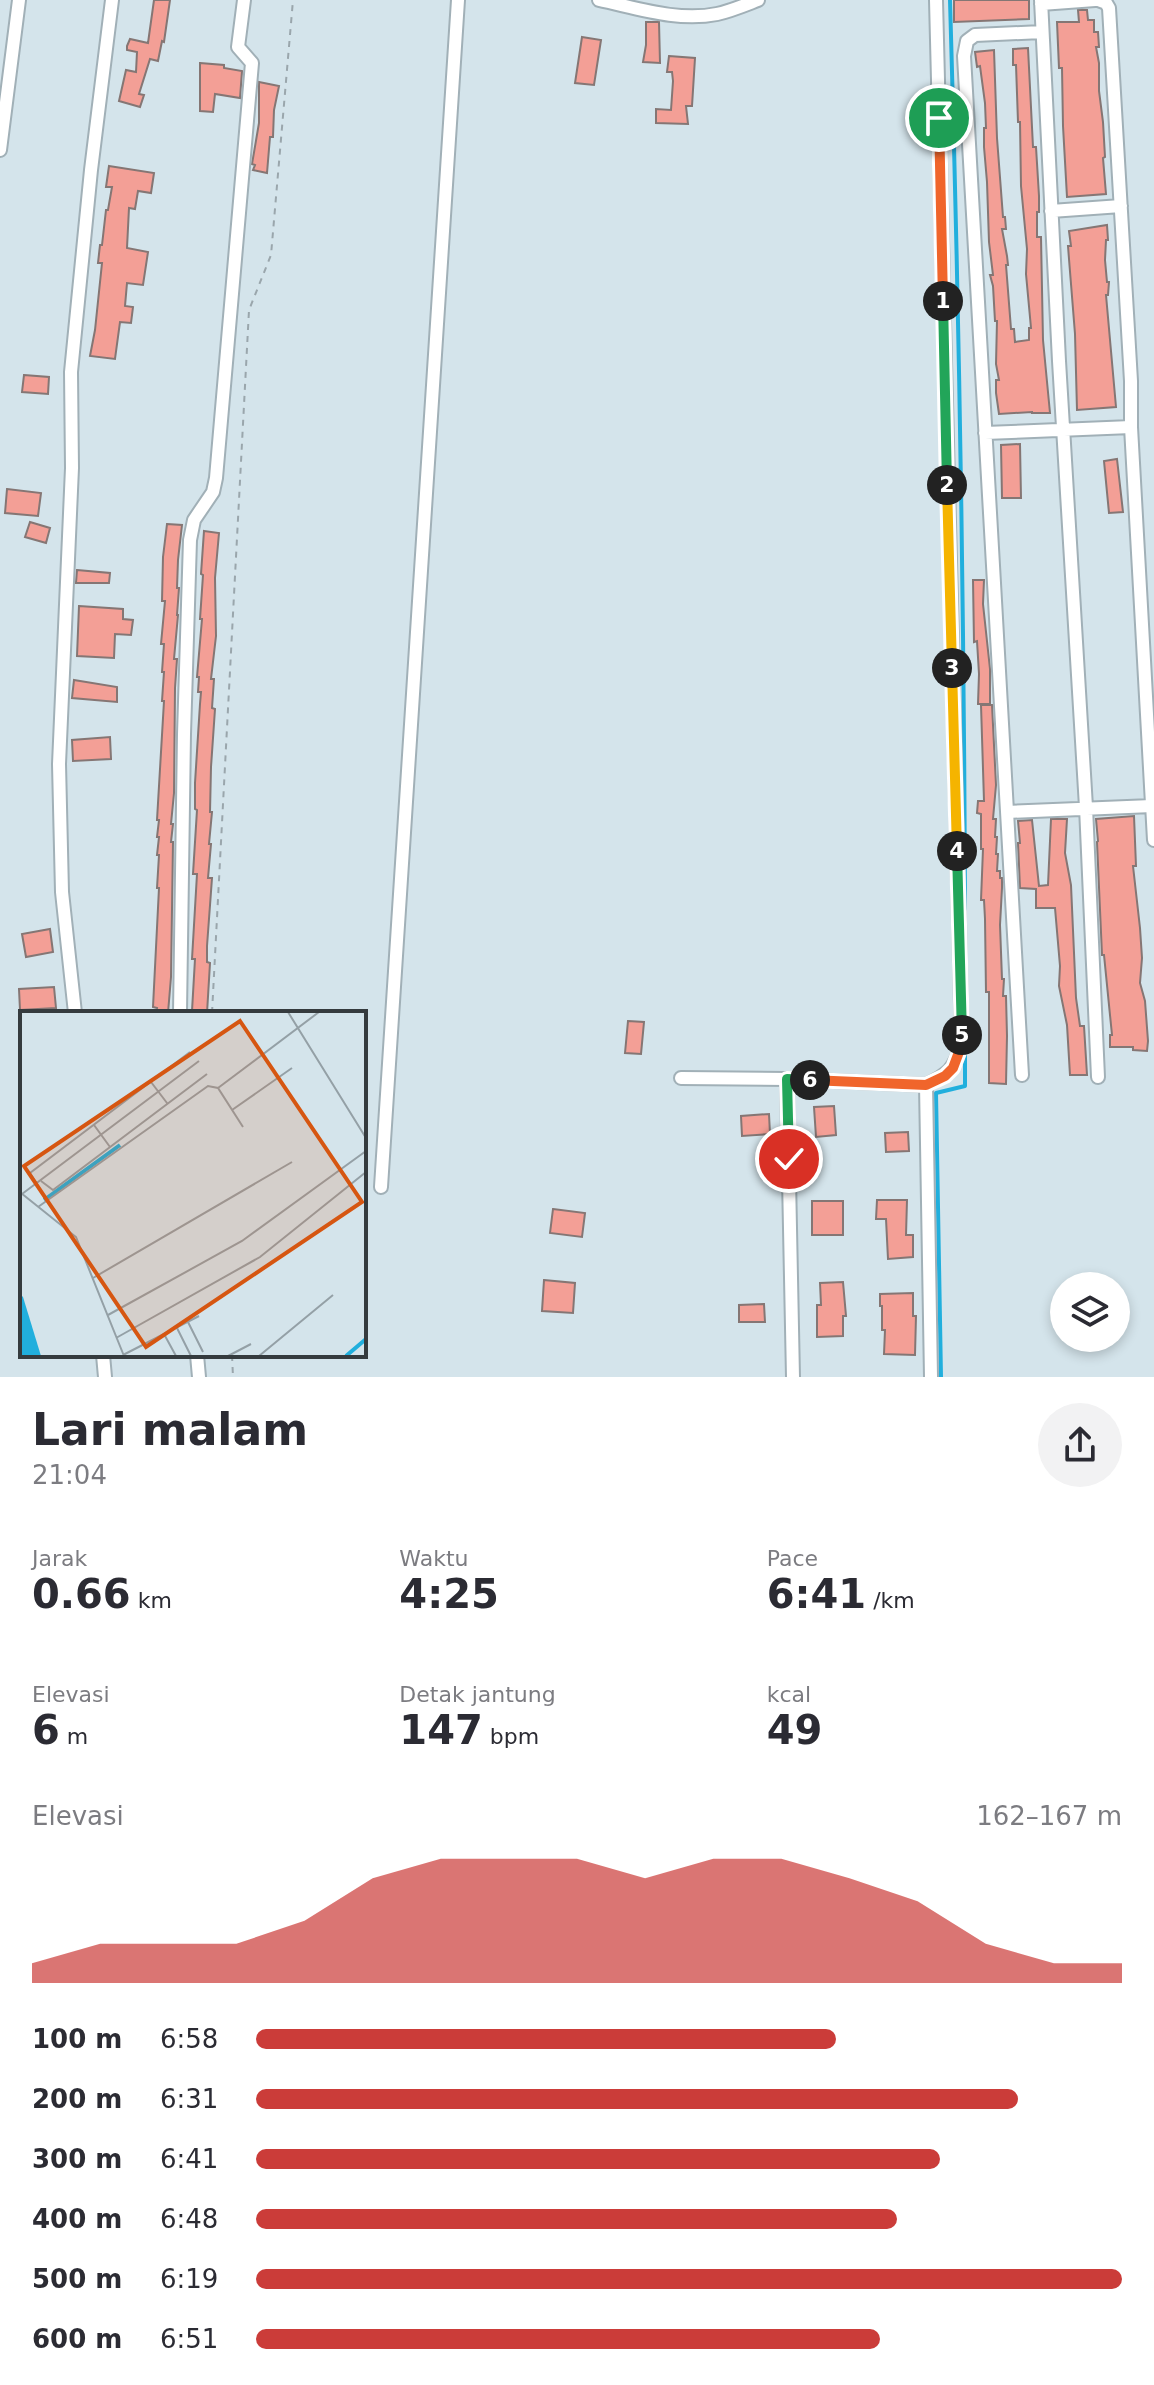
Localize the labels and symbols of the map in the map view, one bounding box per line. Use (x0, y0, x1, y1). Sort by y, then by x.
pin (905, 84, 973, 152)
pin: 1 (923, 281, 963, 321)
pin: 2 (927, 465, 967, 505)
pin: 3 (932, 648, 972, 688)
pin: 4 (937, 831, 977, 871)
inset map (20, 1011, 366, 1357)
pin: 5 (942, 1015, 982, 1055)
pin: 6 (790, 1060, 830, 1100)
pin (755, 1125, 823, 1193)

